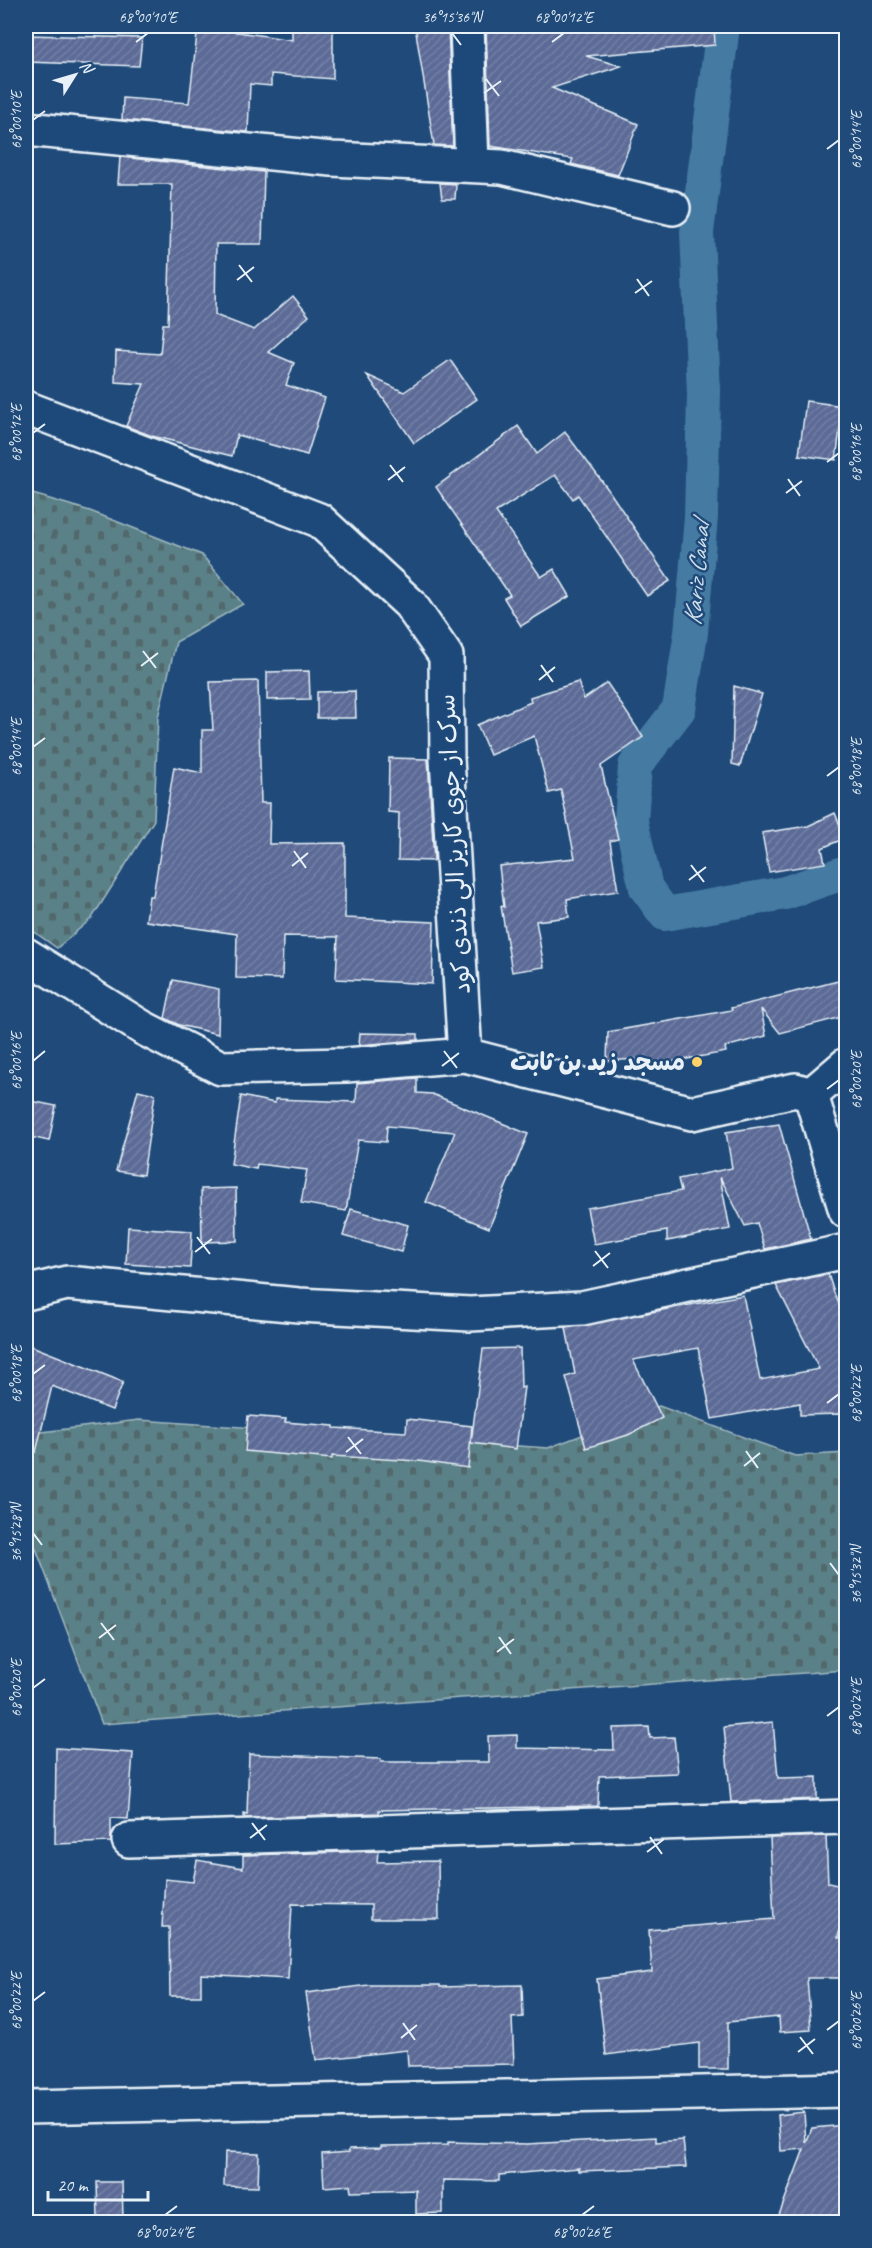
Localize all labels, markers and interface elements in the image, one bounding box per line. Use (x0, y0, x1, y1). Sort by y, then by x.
text: 68°00'10"E (119, 8, 179, 27)
text: 36°15'36"N (422, 8, 485, 27)
text: 68°00'12"E (535, 8, 595, 27)
north arrow (45, 45, 105, 105)
text: N (75, 57, 99, 79)
text: 68°00'10"E (7, 89, 26, 149)
text: 68°00'14"E (847, 109, 866, 169)
text: 68°00'12"E (7, 402, 26, 462)
text: 68°00'16"E (847, 422, 866, 482)
water label: Kariz Canal (676, 513, 718, 627)
street label: سرک از جوی کاریز الی ذندی کود (431, 693, 477, 995)
text: 68°00'14"E (7, 716, 26, 776)
text: 68°00'18"E (847, 736, 866, 796)
text: 68°00'16"E (7, 1030, 26, 1090)
place label: مسجد زید بن ثابت (510, 1047, 685, 1077)
text: 68°00'20"E (847, 1049, 866, 1109)
marker: مسجد زید بن ثابت (690, 1055, 704, 1069)
text: 68°00'18"E (7, 1343, 26, 1403)
text: 68°00'22"E (847, 1363, 866, 1423)
text: 36°15'28"N (7, 1500, 26, 1563)
text: 36°15'32"N (847, 1542, 866, 1605)
text: 68°00'20"E (7, 1657, 26, 1717)
text: 68°00'24"E (847, 1676, 866, 1736)
text: 68°00'22"E (7, 1970, 26, 2030)
text: 68°00'26"E (847, 1990, 866, 2050)
scale bar (48, 2164, 148, 2202)
text: 20 m (57, 2174, 90, 2196)
text: 68°00'24"E (136, 2223, 196, 2242)
text: 68°00'26"E (553, 2223, 613, 2242)

